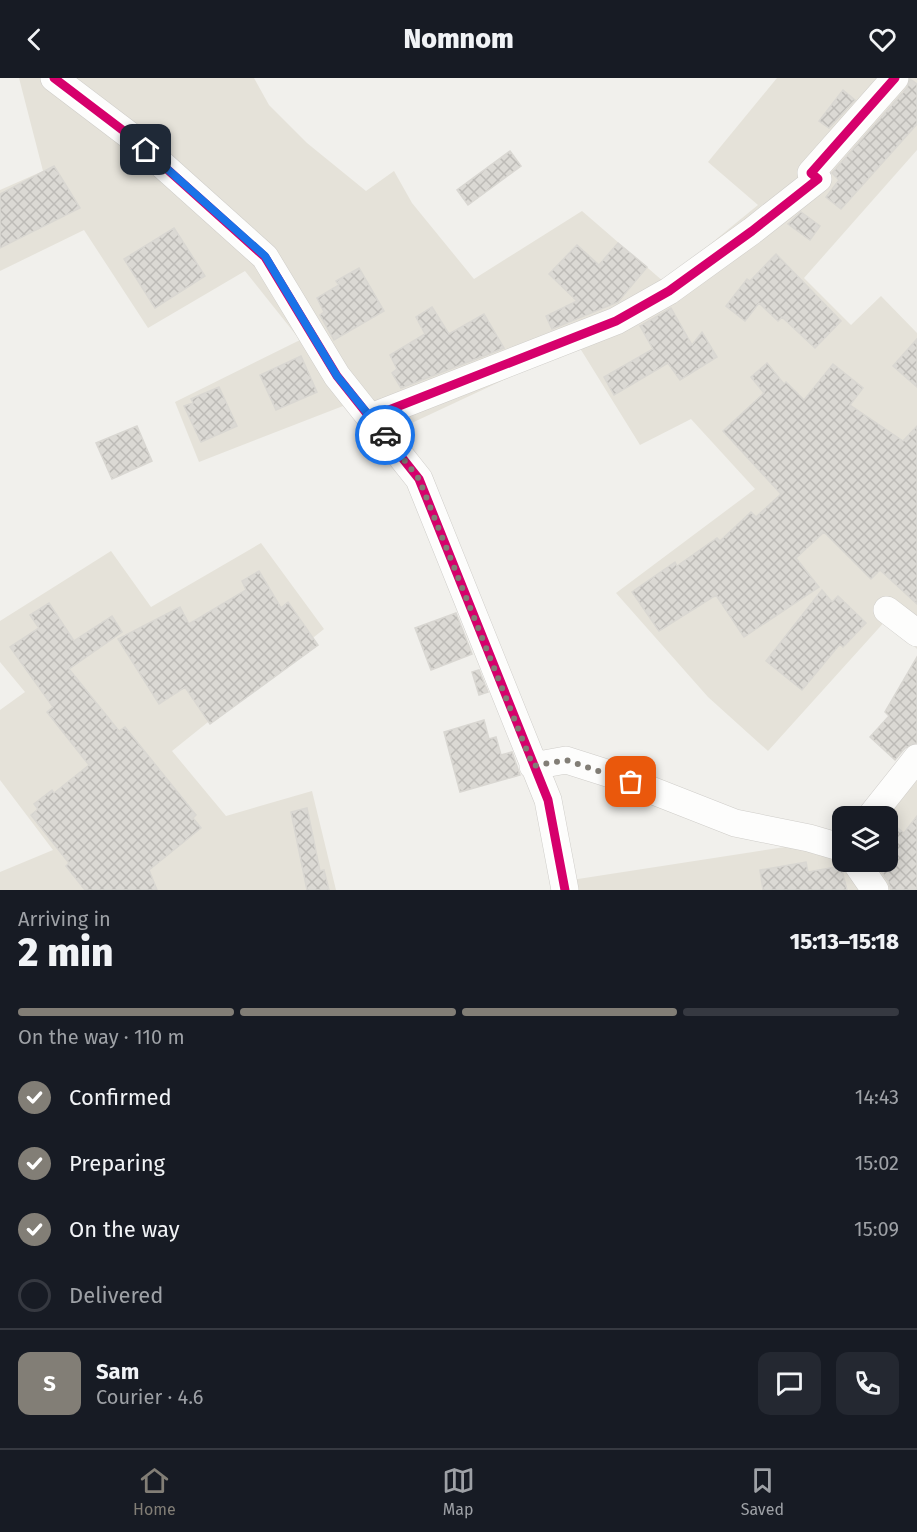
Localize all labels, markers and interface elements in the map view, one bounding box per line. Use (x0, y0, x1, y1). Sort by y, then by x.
icon: back (18, 23, 51, 56)
text: Nomnom (403, 23, 514, 55)
icon: heart (866, 23, 899, 56)
pin (120, 124, 171, 175)
icon: home (129, 133, 162, 166)
courier (355, 405, 415, 465)
icon: car (369, 419, 402, 452)
pin (605, 756, 656, 807)
icon: bag (614, 765, 647, 798)
map controls (832, 806, 898, 872)
button: layers (832, 806, 898, 872)
text: Arriving in (18, 907, 111, 931)
text: 15:13–15:18 (790, 928, 899, 955)
text: 2 min (18, 930, 114, 976)
text: On the way · 110 m (18, 1025, 185, 1049)
icon: check (18, 1081, 51, 1114)
text: Confirmed (69, 1084, 172, 1111)
text: 14:43 (855, 1085, 899, 1109)
icon: check (18, 1147, 51, 1180)
text: Preparing (69, 1150, 165, 1177)
text: 15:02 (855, 1151, 899, 1175)
icon: check (18, 1213, 51, 1246)
text: On the way (69, 1216, 180, 1243)
text: 15:09 (854, 1217, 899, 1241)
text: Delivered (69, 1282, 164, 1309)
button: chat (758, 1352, 821, 1415)
button: phone (836, 1352, 899, 1415)
text: Sam (96, 1358, 139, 1385)
text: S (43, 1370, 56, 1397)
text: Courier · 4.6 (96, 1385, 203, 1409)
tab: Home (133, 1464, 176, 1519)
tab: Map (442, 1464, 475, 1519)
tab: Saved (741, 1464, 784, 1519)

